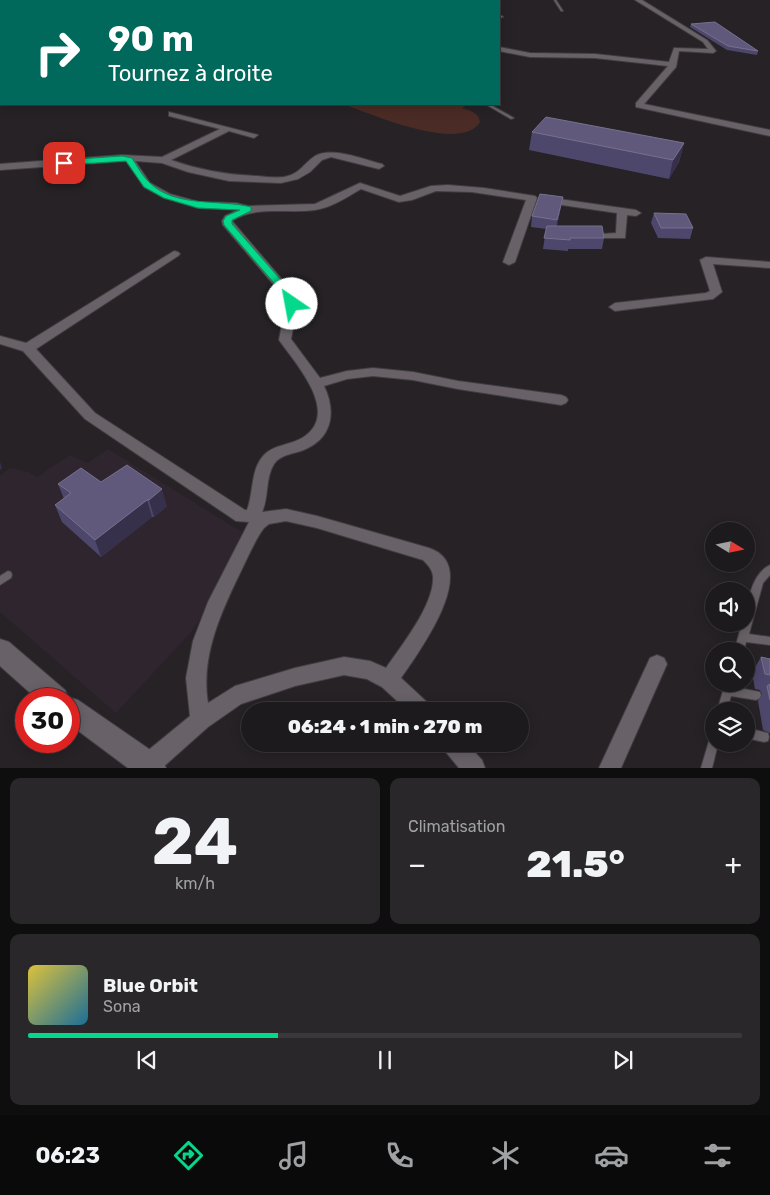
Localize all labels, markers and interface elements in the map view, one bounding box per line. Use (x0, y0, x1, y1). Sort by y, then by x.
text: 90 m (108, 18, 194, 60)
icon: right (25, 20, 90, 85)
text: Tournez à droite (108, 60, 273, 87)
pin (43, 142, 85, 184)
icon: arrive (50, 149, 78, 177)
position arrow (265, 277, 317, 329)
north arrow (705, 522, 755, 572)
map controls (705, 522, 755, 752)
button: sound (705, 582, 755, 632)
button: search (705, 642, 755, 692)
speed limit sign: 30 (15, 688, 80, 753)
button: layers (705, 702, 755, 752)
text: 06:24 · 1 min · 270 m (288, 715, 482, 738)
text: 24 (152, 803, 238, 880)
text: Climatisation (408, 817, 505, 836)
text: 21.5° (526, 841, 625, 887)
text: − (408, 848, 426, 881)
text: + (725, 848, 742, 881)
text: km/h (175, 874, 215, 893)
text: Blue Orbit (103, 974, 198, 997)
text: Sona (103, 997, 141, 1016)
icon: previous (133, 1046, 161, 1074)
icon: pause (371, 1046, 399, 1074)
icon: next (609, 1046, 637, 1074)
icon: directions (171, 1138, 206, 1173)
icon: music (276, 1138, 311, 1173)
icon: phone (382, 1138, 417, 1173)
icon: climate (488, 1138, 523, 1173)
icon: car (594, 1138, 629, 1173)
icon: filters (700, 1138, 735, 1173)
text: 06:23 (35, 1142, 100, 1169)

